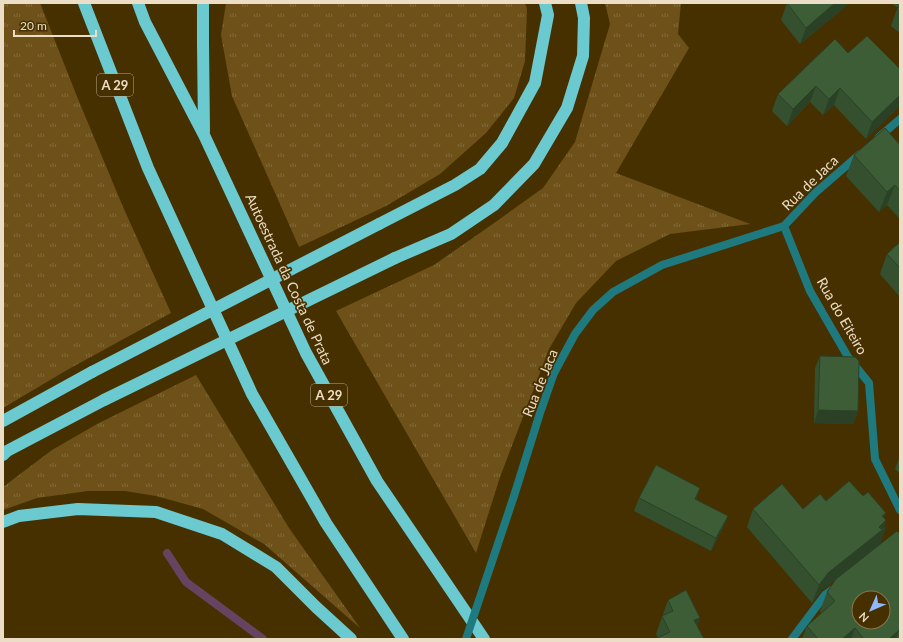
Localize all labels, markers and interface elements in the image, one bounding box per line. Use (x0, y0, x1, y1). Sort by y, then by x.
scale bar (14, 12, 96, 38)
text: 20 m (20, 18, 47, 33)
road number: A 29 (97, 74, 133, 96)
street label: Rua de Jaca (778, 152, 841, 214)
street label: Autoestrada da Costa de Prata (242, 190, 337, 367)
street label: Rua do Eiteiro (814, 274, 871, 357)
street label: Rua de Jaca (518, 346, 561, 419)
road number: A 29 (311, 384, 347, 406)
north arrow (851, 590, 891, 630)
text: N (856, 610, 871, 625)

